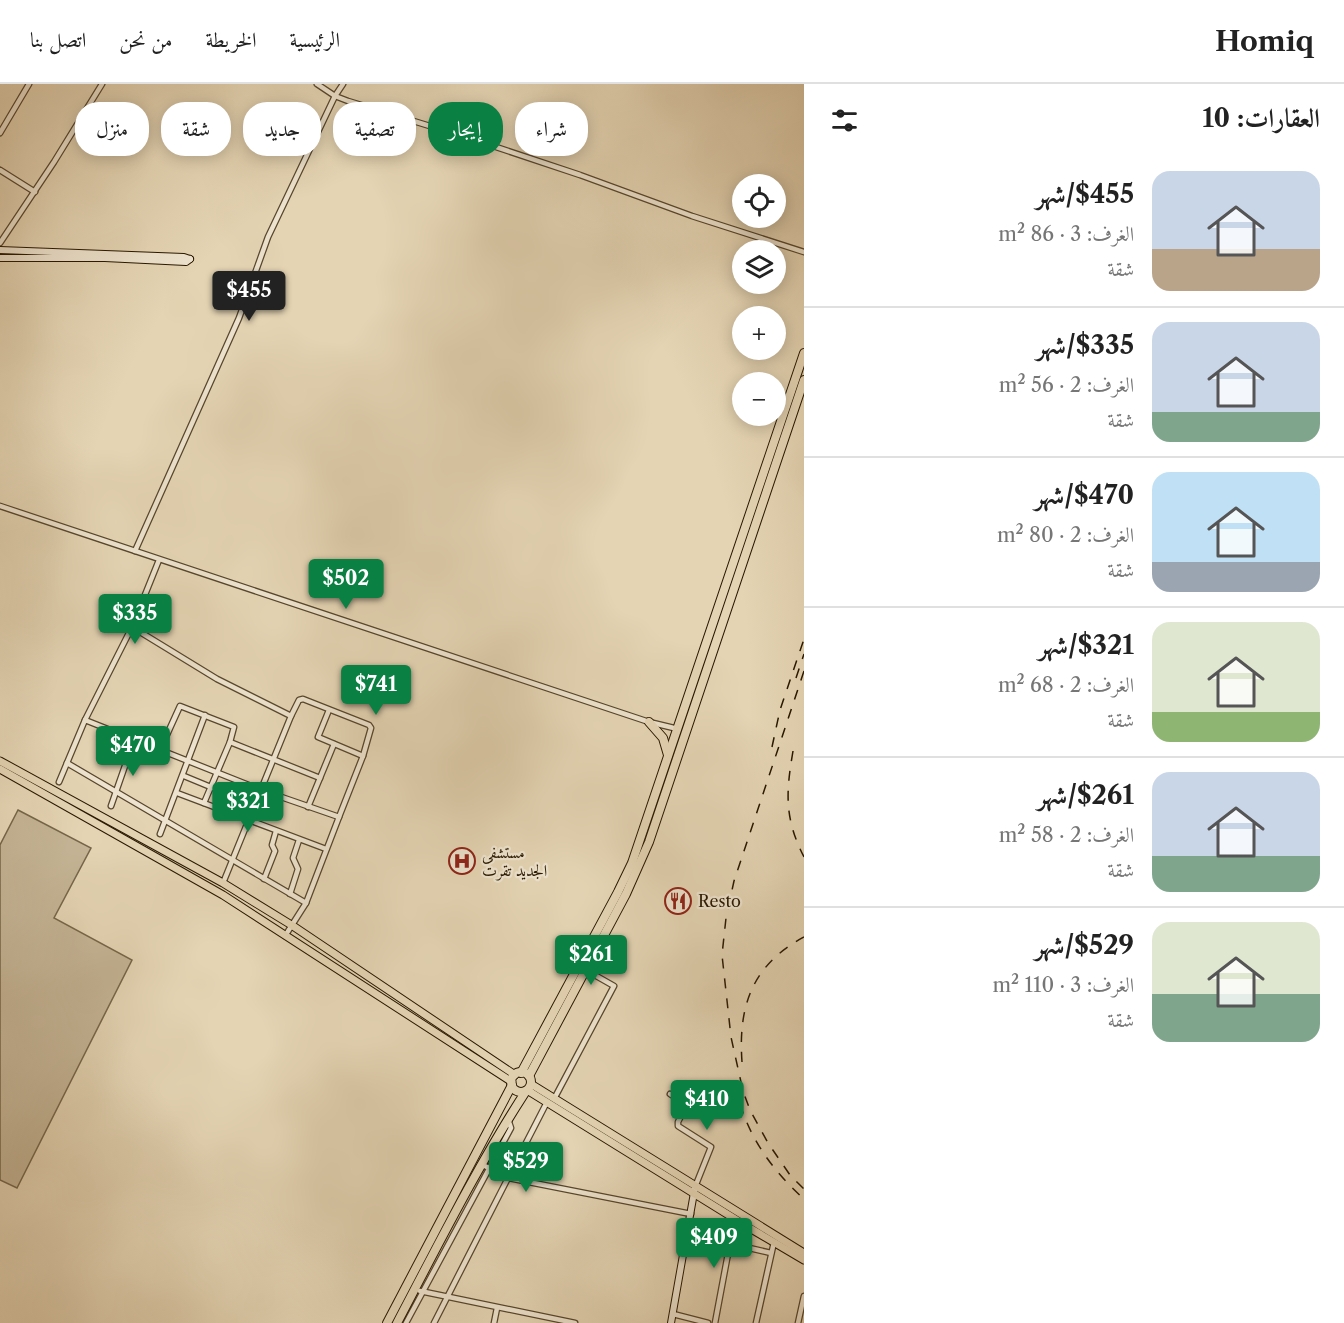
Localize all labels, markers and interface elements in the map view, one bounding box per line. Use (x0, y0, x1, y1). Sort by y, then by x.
text: Homiq (1215, 24, 1314, 58)
text: اتصل بنا (30, 27, 86, 52)
text: من نحن (119, 27, 172, 52)
text: الخريطة (205, 27, 257, 52)
text: الرئيسية (290, 27, 340, 52)
chip: منزل (75, 102, 149, 156)
chip: شقة (161, 102, 231, 156)
chip: جديد (243, 102, 321, 156)
chip: تصفية (333, 102, 416, 156)
chip: إيجار (428, 102, 503, 156)
chip: شراء (515, 102, 588, 156)
text: العقارات: 10 (1202, 102, 1320, 134)
icon: filters (828, 104, 861, 137)
map controls (732, 174, 786, 426)
button: locate (732, 174, 786, 228)
text: $455/شهر (1036, 178, 1134, 210)
icon: home (1200, 195, 1272, 267)
text: الغرف: 3 · 86 m² (998, 222, 1134, 246)
button: layers (732, 240, 786, 294)
text: شقة (1108, 257, 1134, 281)
pin: $455 (213, 271, 285, 322)
text: $455 (226, 278, 272, 302)
button: + (732, 306, 786, 360)
text: $335/شهر (1036, 329, 1134, 361)
icon: home (1200, 346, 1272, 418)
button: − (732, 372, 786, 426)
text: الغرف: 2 · 56 m² (999, 373, 1134, 397)
text: شقة (1108, 408, 1134, 432)
text: $470/شهر (1034, 479, 1134, 511)
icon: home (1200, 496, 1272, 568)
text: الغرف: 2 · 80 m² (997, 523, 1134, 547)
text: شقة (1108, 558, 1134, 582)
pin: $502 (310, 559, 382, 610)
text: $502 (323, 566, 369, 590)
pin: $335 (99, 594, 171, 645)
text: $335 (113, 601, 157, 625)
text: $321/شهر (1038, 629, 1134, 661)
icon: home (1200, 646, 1272, 718)
pin: $741 (340, 665, 412, 716)
text: $741 (355, 672, 397, 696)
text: الغرف: 2 · 68 m² (998, 673, 1134, 697)
text: شقة (1108, 708, 1134, 732)
pin: $470 (97, 726, 169, 777)
text: $470 (110, 733, 156, 757)
text: $261/شهر (1037, 779, 1134, 811)
pin: $321 (212, 782, 284, 833)
text: $321 (226, 789, 270, 813)
icon: home (1200, 796, 1272, 868)
text: الغرف: 2 · 58 m² (999, 823, 1134, 847)
place label: مستشفى الجديد تقرت (482, 842, 547, 881)
hospital icon: مستشفى الجديد تقرت (447, 846, 477, 876)
text: شقة (1108, 858, 1134, 882)
restaurant icon: Resto (663, 886, 693, 916)
place label: Resto (698, 891, 741, 911)
text: $529/شهر (1035, 929, 1134, 961)
pin: $261 (555, 935, 627, 986)
text: $261 (569, 942, 613, 966)
icon: home (1200, 946, 1272, 1018)
text: الغرف: 3 · 110 m² (992, 973, 1134, 997)
text: شقة (1108, 1008, 1134, 1032)
pin: $410 (671, 1080, 743, 1131)
text: $410 (685, 1087, 729, 1111)
pin: $529 (490, 1142, 562, 1193)
text: $529 (503, 1149, 549, 1173)
pin: $409 (678, 1218, 750, 1269)
text: $409 (690, 1225, 738, 1249)

